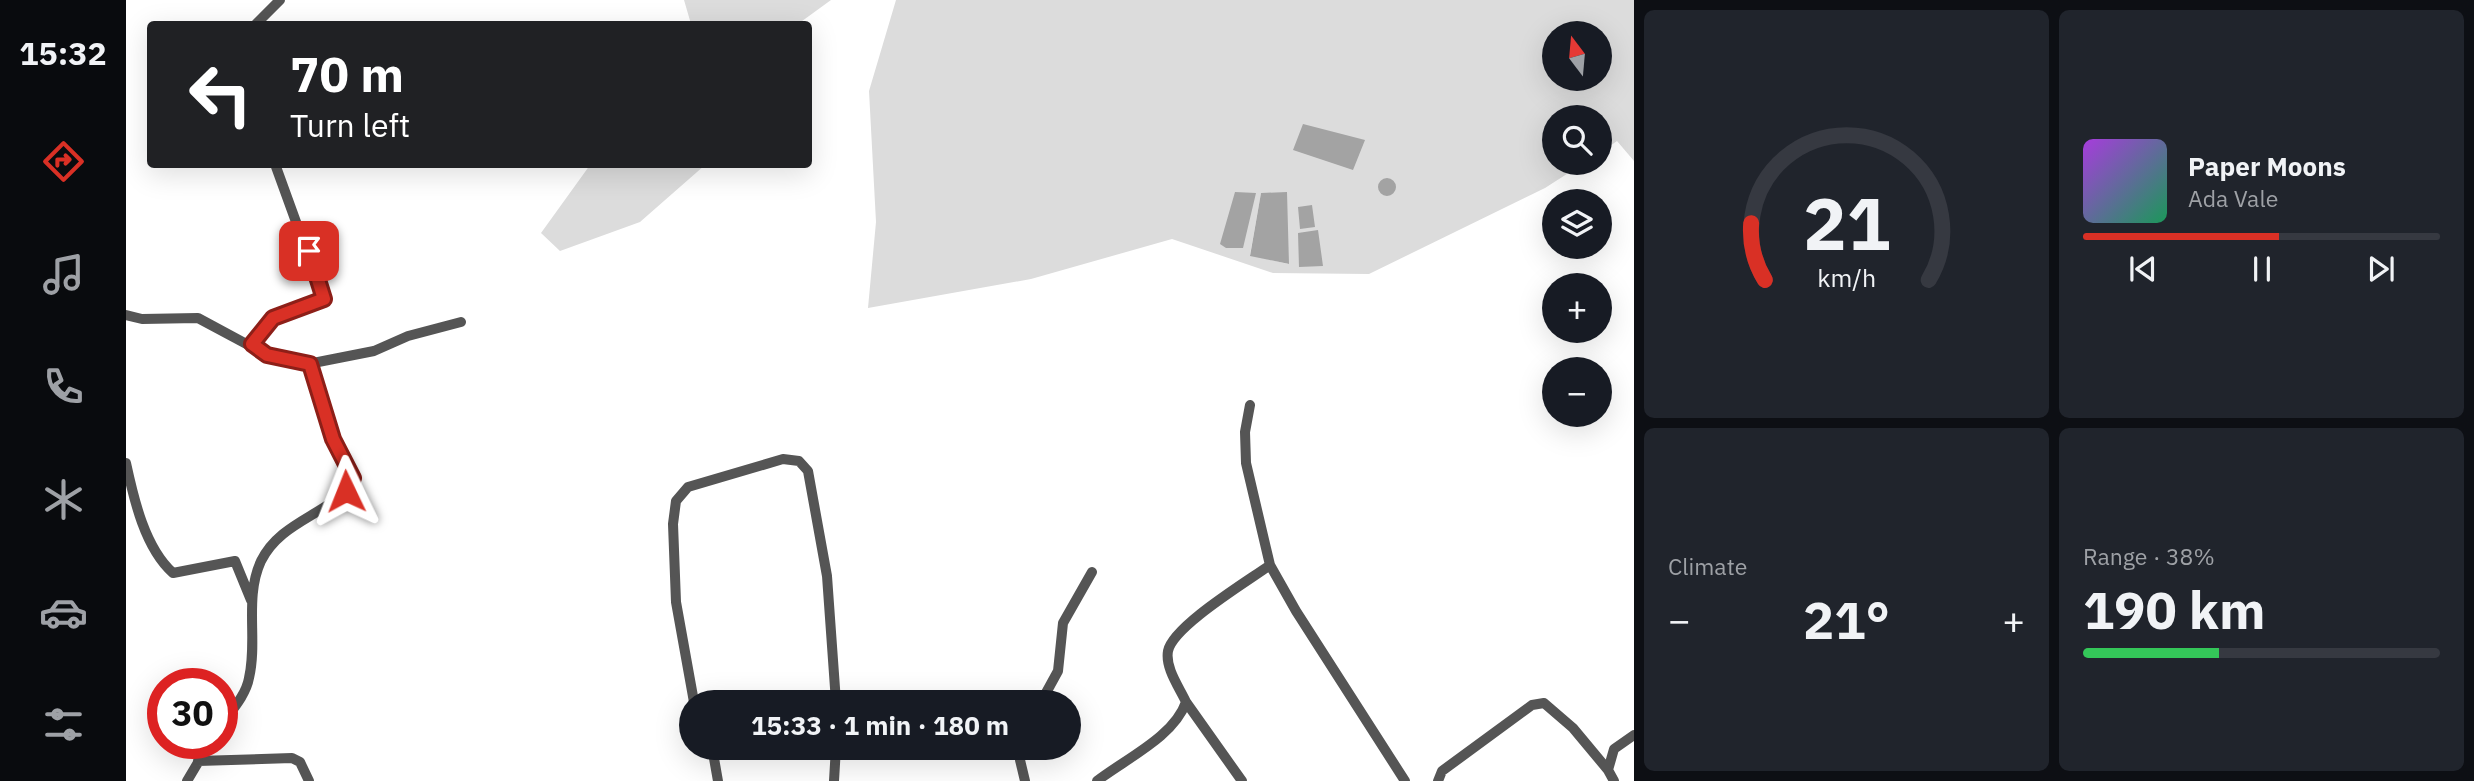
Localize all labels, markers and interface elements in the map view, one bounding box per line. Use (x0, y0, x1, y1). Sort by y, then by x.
north arrow (1542, 21, 1612, 91)
map controls (1542, 21, 1612, 427)
text: 15:32 (19, 32, 107, 74)
text: 70 m (290, 42, 404, 105)
icon: left (175, 49, 266, 140)
text: Turn left (290, 104, 410, 146)
button: search (1542, 105, 1612, 175)
icon: directions (39, 137, 88, 186)
text: Paper Moons (2188, 149, 2346, 183)
text: 21 (1803, 175, 1890, 270)
text: Ada Vale (2188, 183, 2278, 213)
button: layers (1542, 189, 1612, 259)
pin (279, 221, 339, 281)
icon: arrive (290, 232, 328, 270)
icon: music (39, 250, 88, 299)
icon: previous (2124, 250, 2162, 288)
icon: pause (2243, 250, 2281, 288)
icon: next (2362, 250, 2400, 288)
text: km/h (1817, 261, 1876, 294)
button: + (1542, 273, 1612, 343)
button: − (1542, 357, 1612, 427)
icon: phone (39, 362, 88, 411)
position arrow (309, 454, 383, 528)
icon: climate (39, 475, 88, 524)
text: Range · 38% (2083, 541, 2215, 571)
text: Climate (1668, 551, 1747, 581)
text: 190 km (2083, 576, 2265, 643)
text: 21° (1803, 586, 1890, 653)
icon: car (39, 588, 88, 637)
text: − (1668, 595, 1691, 644)
text: + (2002, 595, 2025, 644)
speed limit sign: 30 (147, 668, 238, 759)
icon: filters (39, 700, 88, 749)
text: 15:33 · 1 min · 180 m (751, 708, 1009, 742)

